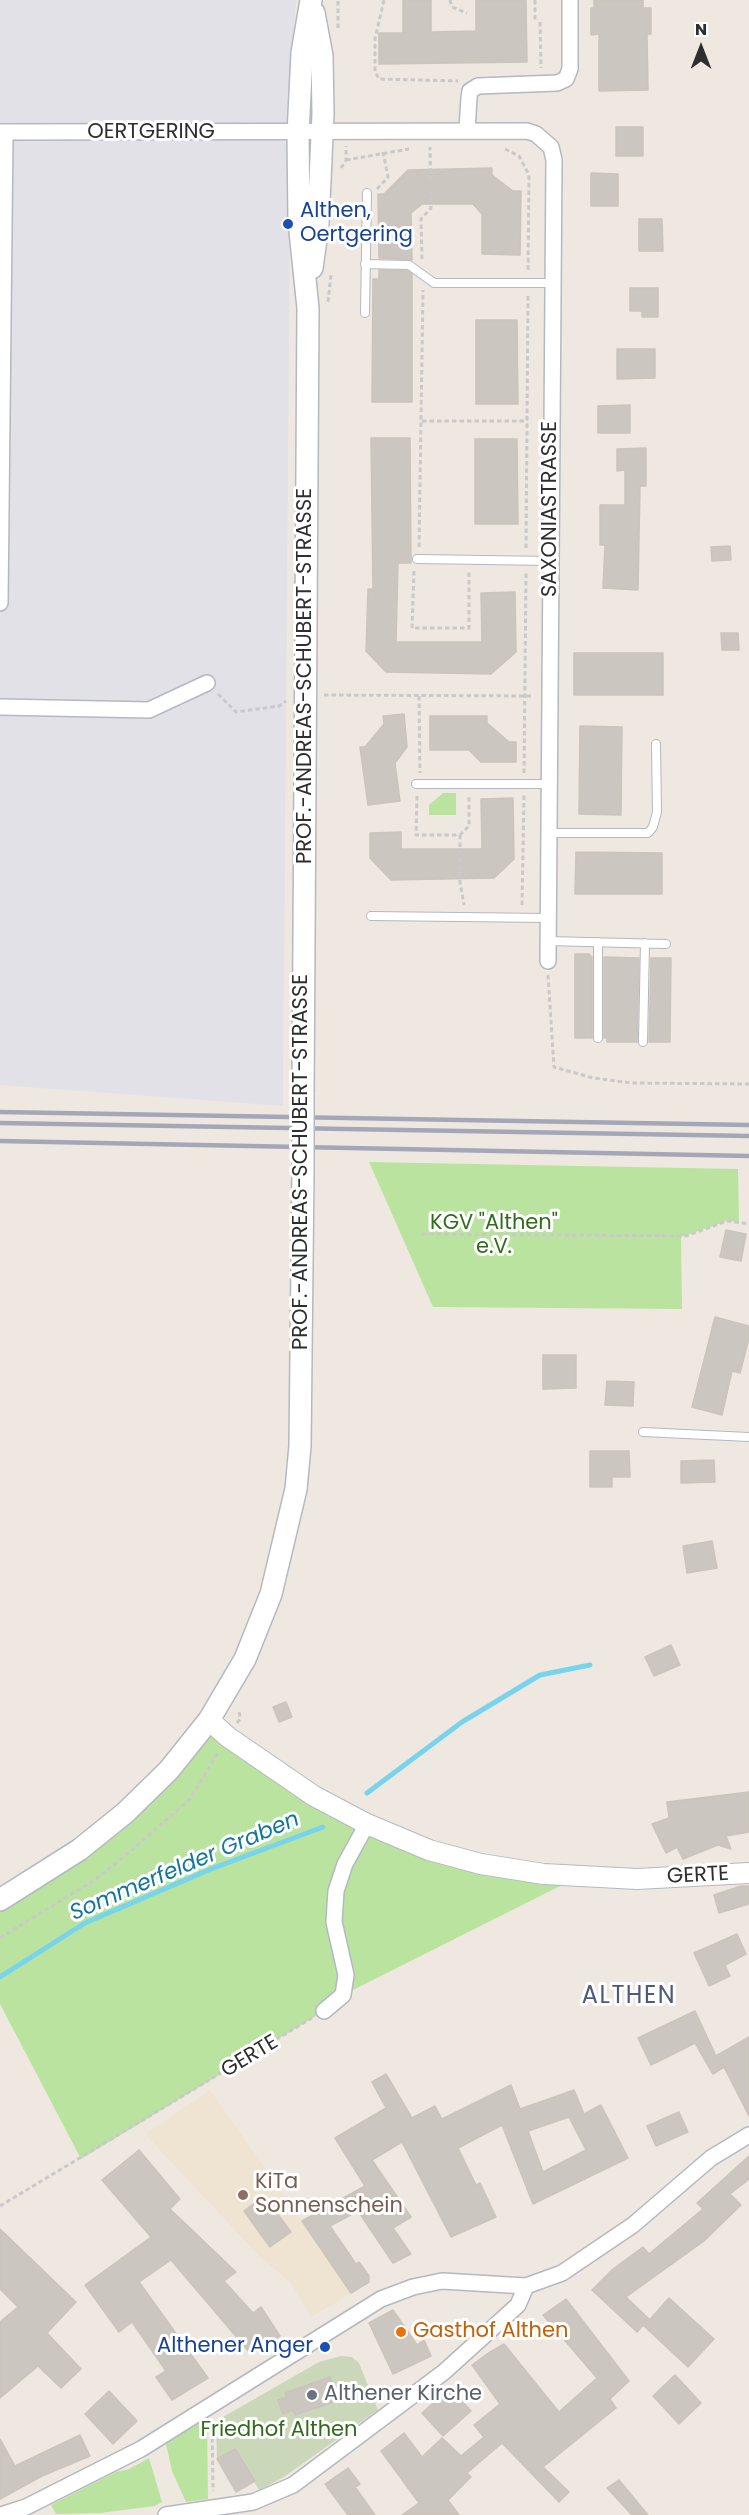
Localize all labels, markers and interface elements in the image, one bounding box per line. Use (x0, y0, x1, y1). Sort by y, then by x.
north arrow (671, 18, 731, 78)
text: N (695, 18, 707, 41)
street label: OERTGERING (87, 120, 215, 146)
place label: Althen, Oertgering (300, 199, 413, 249)
marker: Althen, Oertgering (281, 217, 295, 231)
street label: SAXONIASTRASSE (538, 421, 564, 597)
street label: PROF.-ANDREAS-SCHUBERT-STRASSE (293, 488, 319, 864)
street label: PROF.-ANDREAS-SCHUBERT-STRASSE (289, 974, 315, 1350)
park label: KGV "Althen" e.V. (430, 1211, 558, 1261)
water label: Sommerfelder Graben (66, 1807, 304, 1927)
street label: GERTE (666, 1862, 730, 1890)
district label: ALTHEN (582, 1983, 676, 2011)
street label: GERTE (217, 2030, 283, 2084)
place label: KiTa Sonnenschein (255, 2170, 403, 2220)
marker: KiTa Sonnenschein (236, 2188, 250, 2202)
place label: Gasthof Althen (413, 2319, 568, 2345)
marker: Gasthof Althen (394, 2325, 408, 2339)
place label: Althener Anger (157, 2334, 313, 2360)
marker: Althener Anger (318, 2340, 332, 2354)
place label: Althener Kirche (324, 2382, 482, 2408)
marker: Althener Kirche (305, 2388, 319, 2402)
park label: Friedhof Althen (200, 2418, 358, 2444)

